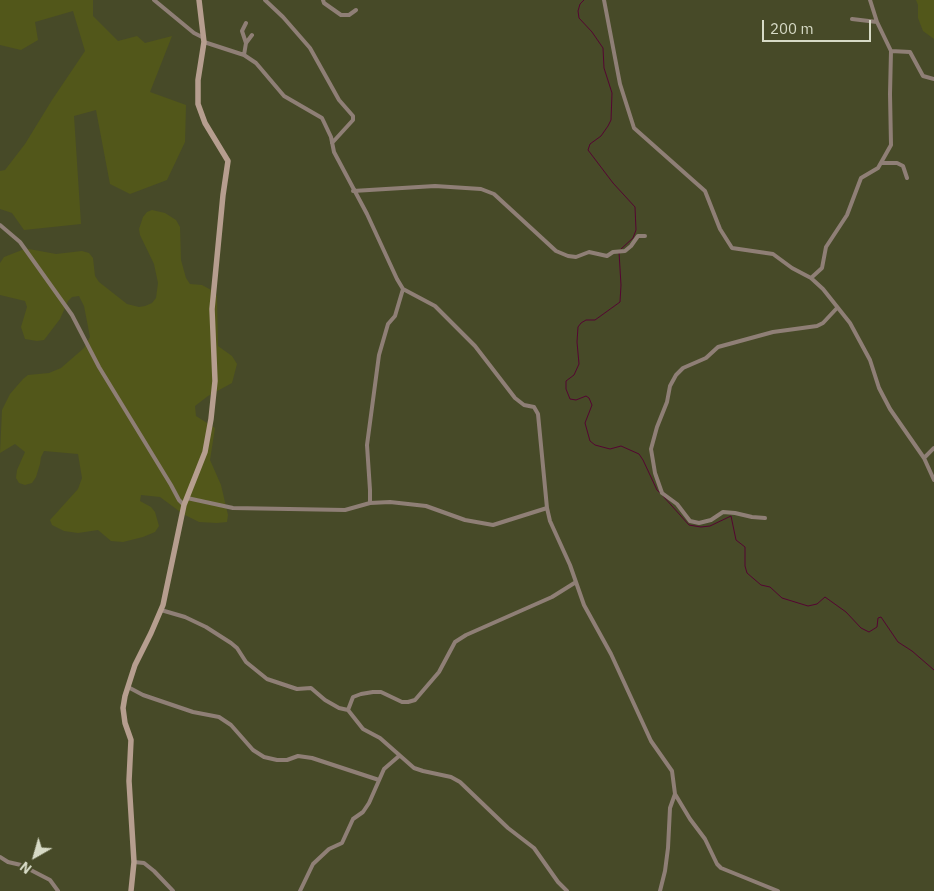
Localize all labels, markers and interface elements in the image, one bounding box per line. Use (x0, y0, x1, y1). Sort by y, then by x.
scale bar (764, 10, 873, 42)
text: 200 m (770, 19, 814, 38)
north arrow (10, 831, 60, 881)
text: N (16, 858, 35, 878)

